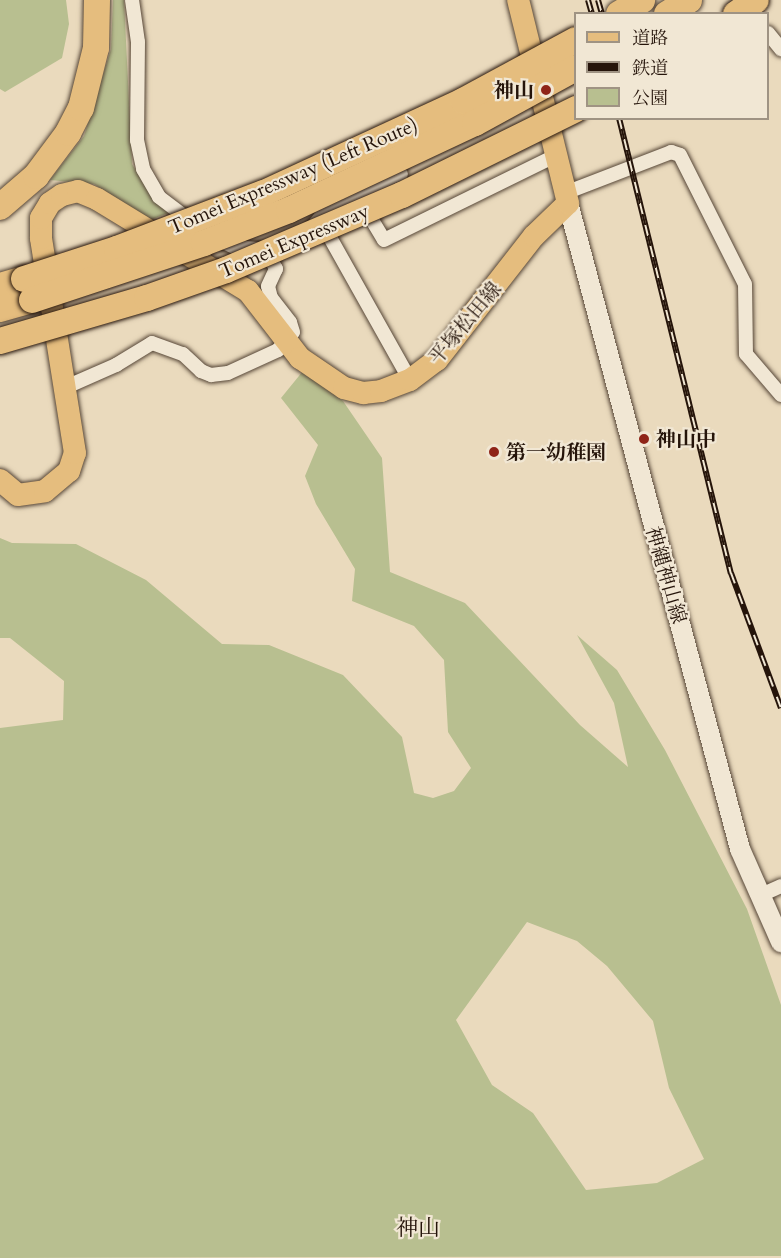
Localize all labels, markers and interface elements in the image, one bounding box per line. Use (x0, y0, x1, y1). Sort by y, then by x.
legend (574, 12, 769, 120)
text: 道路 (632, 26, 668, 51)
text: 鉄道 (632, 56, 668, 81)
place label: 神山 (494, 78, 534, 102)
marker: 神山 (539, 83, 553, 97)
text: 公園 (632, 86, 668, 111)
street label: Tomei Expressway (Left Route) (165, 113, 421, 239)
street label: Tomei Expressway (215, 199, 373, 283)
street label: 平塚松田線 (424, 277, 506, 369)
place label: 神山中 (656, 427, 716, 451)
marker: 神山中 (637, 432, 651, 446)
place label: 第一幼稚園 (506, 440, 606, 464)
marker: 第一幼稚園 (487, 445, 501, 459)
street label: 神縄神山線 (641, 524, 691, 626)
district label: 神山 (396, 1216, 440, 1242)

